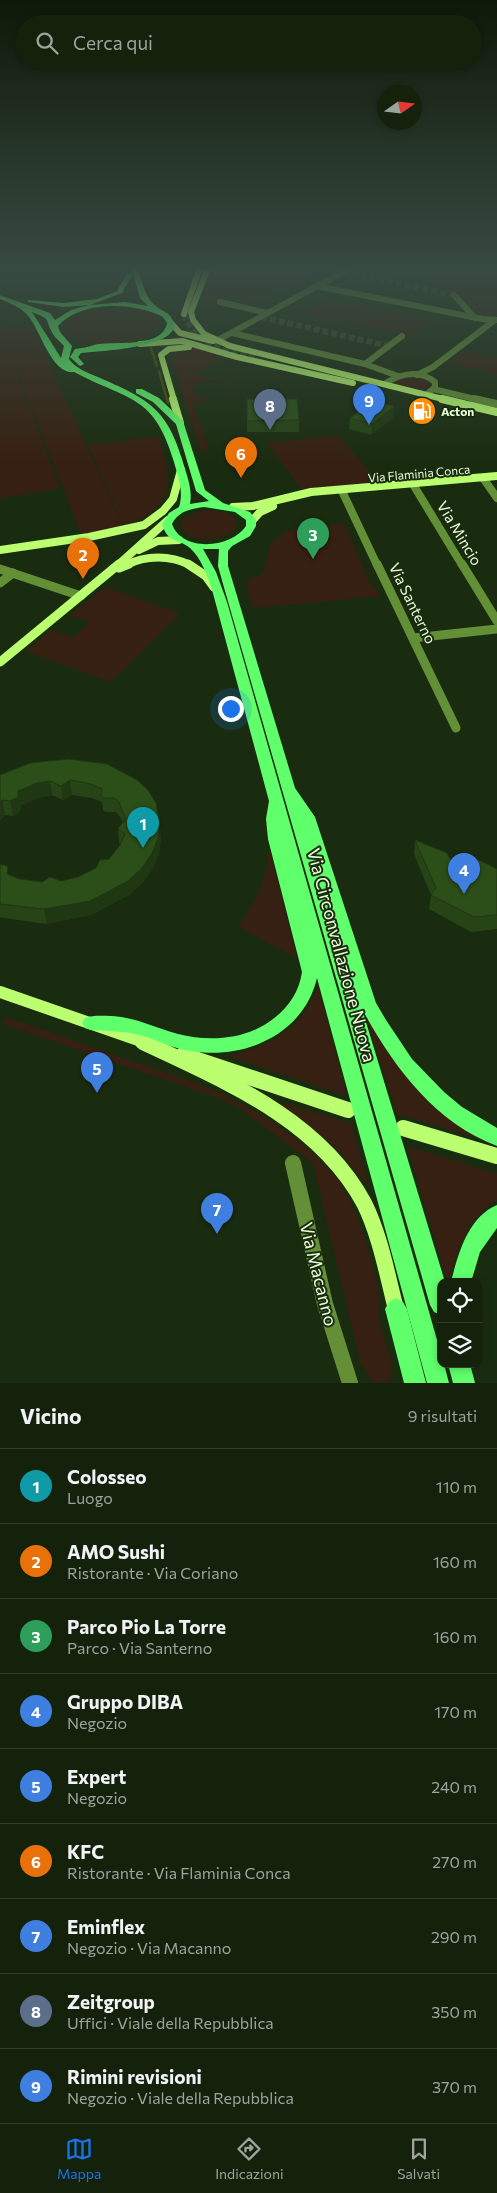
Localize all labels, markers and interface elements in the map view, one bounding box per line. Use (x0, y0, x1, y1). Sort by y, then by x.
search box (15, 15, 482, 70)
icon: search (33, 29, 61, 57)
text: Cerca qui (73, 31, 153, 54)
north arrow (377, 85, 422, 130)
pin: 9 (353, 384, 385, 425)
pin: 8 (254, 389, 286, 430)
fuel station icon: Acton (407, 396, 437, 426)
place label: Acton (441, 404, 474, 418)
pin: 6 (225, 437, 257, 478)
street label: Via Flaminia Conca (367, 462, 471, 484)
street label: Via Mincio (434, 498, 486, 568)
pin: 3 (297, 518, 329, 559)
pin: 2 (67, 538, 99, 579)
street label: Via Santerno (386, 560, 440, 646)
your location (218, 696, 244, 722)
pin: 1 (127, 807, 159, 848)
street label: Via Circonvallazione Nuova (303, 846, 381, 1064)
pin: 4 (448, 853, 480, 894)
pin: 5 (81, 1052, 113, 1093)
pin: 7 (201, 1193, 233, 1234)
street label: Via Macanno (296, 1220, 342, 1328)
map controls (437, 1278, 482, 1368)
button: locate (437, 1278, 482, 1323)
button: layers (437, 1323, 482, 1368)
text: Vicino (20, 1403, 81, 1428)
text: 9 risultati (408, 1406, 477, 1425)
text: Colosseo (67, 1465, 147, 1488)
text: 1 (32, 1477, 40, 1496)
text: 110 m (436, 1477, 477, 1496)
text: Luogo (67, 1488, 113, 1507)
text: AMO Sushi (67, 1540, 165, 1563)
text: 2 (31, 1552, 41, 1571)
text: 160 m (433, 1552, 477, 1571)
text: Ristorante · Via Coriano (67, 1563, 238, 1582)
text: Parco Pio La Torre (67, 1615, 226, 1638)
text: 3 (31, 1627, 41, 1646)
text: 160 m (433, 1627, 477, 1646)
text: Parco · Via Santerno (67, 1638, 212, 1657)
text: Gruppo DIBA (67, 1690, 183, 1713)
text: 4 (31, 1702, 41, 1721)
text: 170 m (434, 1702, 477, 1721)
text: Negozio (67, 1713, 127, 1732)
text: Expert (67, 1765, 126, 1788)
text: 5 (31, 1777, 41, 1796)
text: 240 m (431, 1777, 477, 1796)
text: Negozio (67, 1788, 127, 1807)
text: KFC (67, 1840, 104, 1863)
text: 6 (31, 1852, 41, 1871)
text: 270 m (432, 1852, 477, 1871)
text: Ristorante · Via Flaminia Conca (67, 1863, 291, 1882)
text: Eminflex (67, 1915, 145, 1938)
text: 7 (32, 1927, 40, 1946)
text: 290 m (431, 1927, 477, 1946)
text: Negozio · Via Macanno (67, 1938, 231, 1957)
text: Zeitgroup (67, 1990, 155, 2013)
text: 8 (31, 2002, 41, 2021)
text: 350 m (431, 2002, 477, 2021)
text: Uffici · Viale della Repubblica (67, 2013, 274, 2032)
text: Rimini revisioni (67, 2065, 202, 2088)
text: 9 (31, 2077, 41, 2096)
text: 370 m (432, 2077, 477, 2096)
text: Negozio · Viale della Repubblica (67, 2088, 294, 2107)
tab: Mappa (57, 2135, 101, 2182)
tab: Indicazioni (215, 2135, 284, 2182)
tab: Salvati (397, 2135, 440, 2182)

